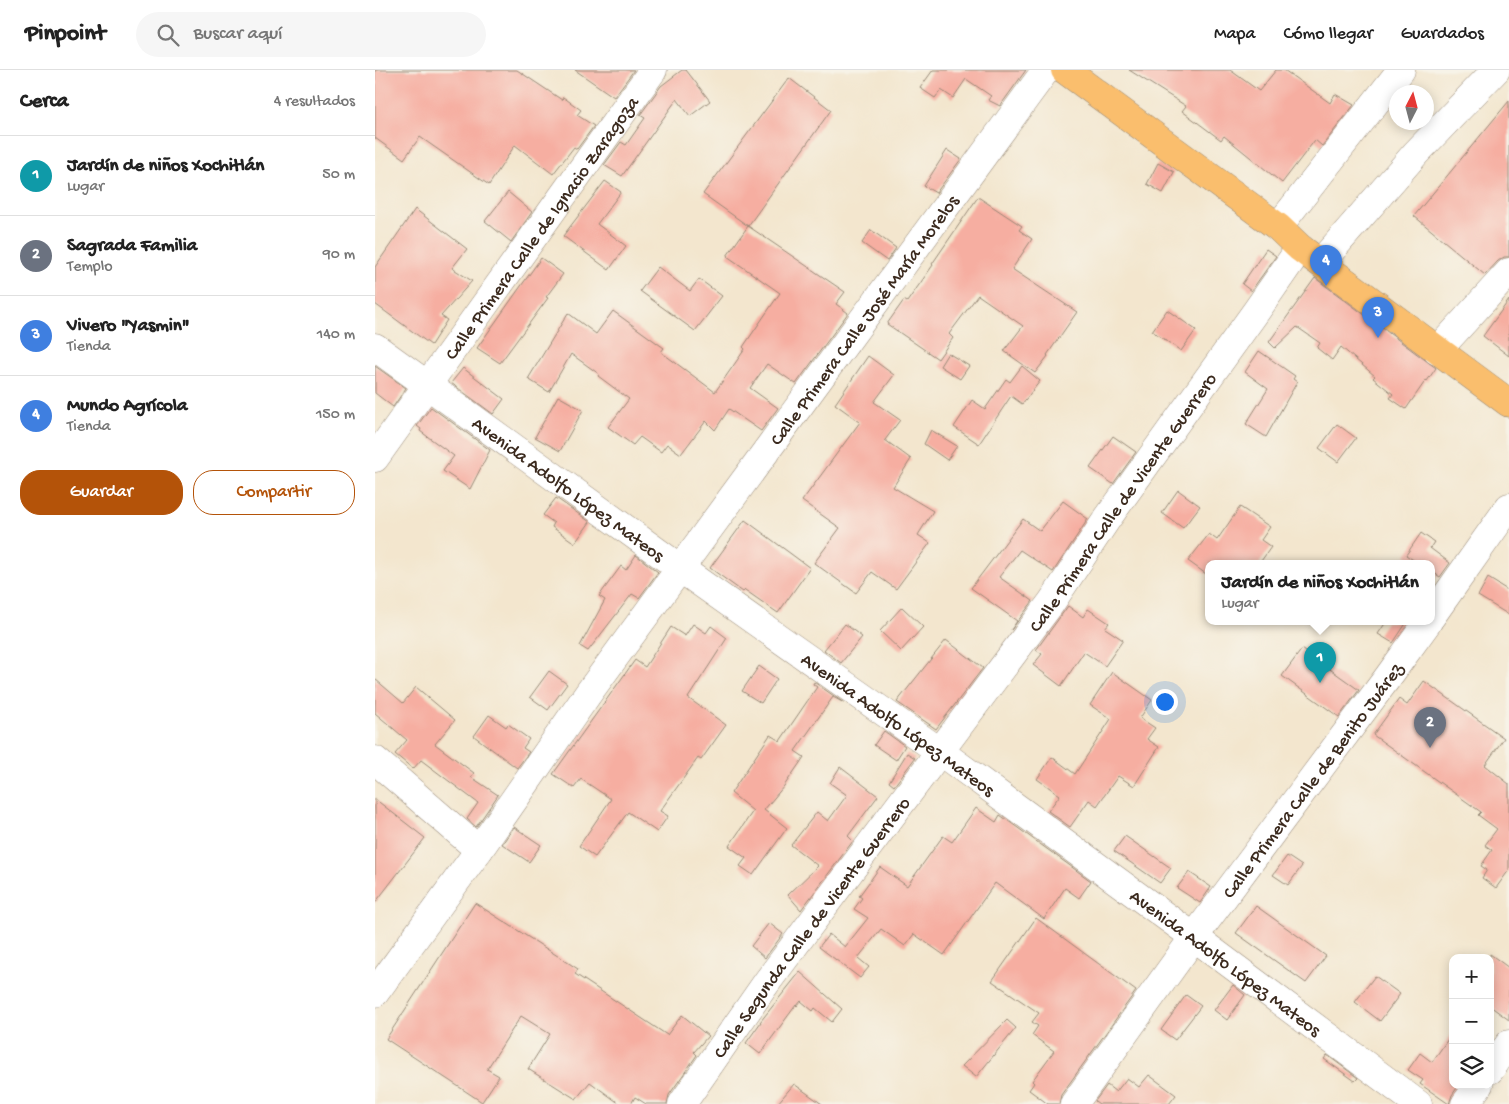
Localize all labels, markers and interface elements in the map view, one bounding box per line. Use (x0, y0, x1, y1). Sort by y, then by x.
search box (136, 12, 486, 57)
text: Pinpoint (25, 20, 106, 49)
icon: search (154, 21, 182, 49)
text: Buscar aquí (194, 23, 282, 46)
text: Mapa (1214, 24, 1255, 45)
text: Cómo llegar (1283, 24, 1373, 45)
text: Guardados (1401, 24, 1484, 45)
north arrow (1389, 85, 1434, 130)
text: Cerca (20, 90, 68, 115)
street label: Calle Primera Calle de Ignacio Zaragoza (441, 92, 646, 365)
text: 4 resultados (274, 93, 355, 112)
text: Jardín de niños Xochitlán (67, 155, 264, 178)
text: 1 (33, 166, 39, 185)
text: 50 m (322, 166, 355, 185)
text: Lugar (67, 178, 104, 197)
street label: Calle Primera Calle José María Morelos (766, 191, 966, 451)
text: Sagrada Familia (67, 235, 197, 258)
pin: 4 (1310, 245, 1342, 286)
text: 2 (32, 246, 40, 265)
text: 90 m (323, 246, 355, 265)
text: Templo (67, 258, 112, 277)
pin: 3 (1362, 297, 1394, 338)
text: Vivero "Yasmin" (67, 315, 190, 338)
text: 3 (32, 326, 40, 345)
text: 140 m (317, 326, 355, 345)
text: Tienda (67, 338, 111, 357)
street label: Calle Primera Calle de Vicente Guerrero (1025, 369, 1223, 638)
text: Mundo Agrícola (67, 395, 188, 418)
text: 4 (32, 406, 40, 425)
text: 150 m (316, 406, 355, 425)
street label: Avenida Adolfo López Mateos (466, 413, 669, 569)
text: Tienda (67, 418, 111, 437)
button: Guardar (20, 470, 183, 515)
button: Compartir (193, 470, 355, 515)
popup (1205, 560, 1435, 625)
text: Jardín de niños Xochitlán (1221, 572, 1419, 595)
text: Lugar (1221, 595, 1258, 614)
pin: 1 (1304, 642, 1336, 683)
street label: Avenida Adolfo López Mateos (795, 649, 999, 803)
street label: Calle Primera Calle de Benito Juárez (1219, 659, 1410, 904)
your location (1152, 689, 1178, 715)
pin: 2 (1414, 707, 1446, 748)
street label: Calle Segunda Calle de Vicente Guerrero (709, 793, 917, 1064)
street label: Avenida Adolfo López Mateos (1124, 886, 1325, 1043)
map controls (1449, 954, 1494, 1089)
button: + (1449, 954, 1494, 999)
button: − (1449, 999, 1494, 1044)
button: layers (1449, 1044, 1494, 1089)

